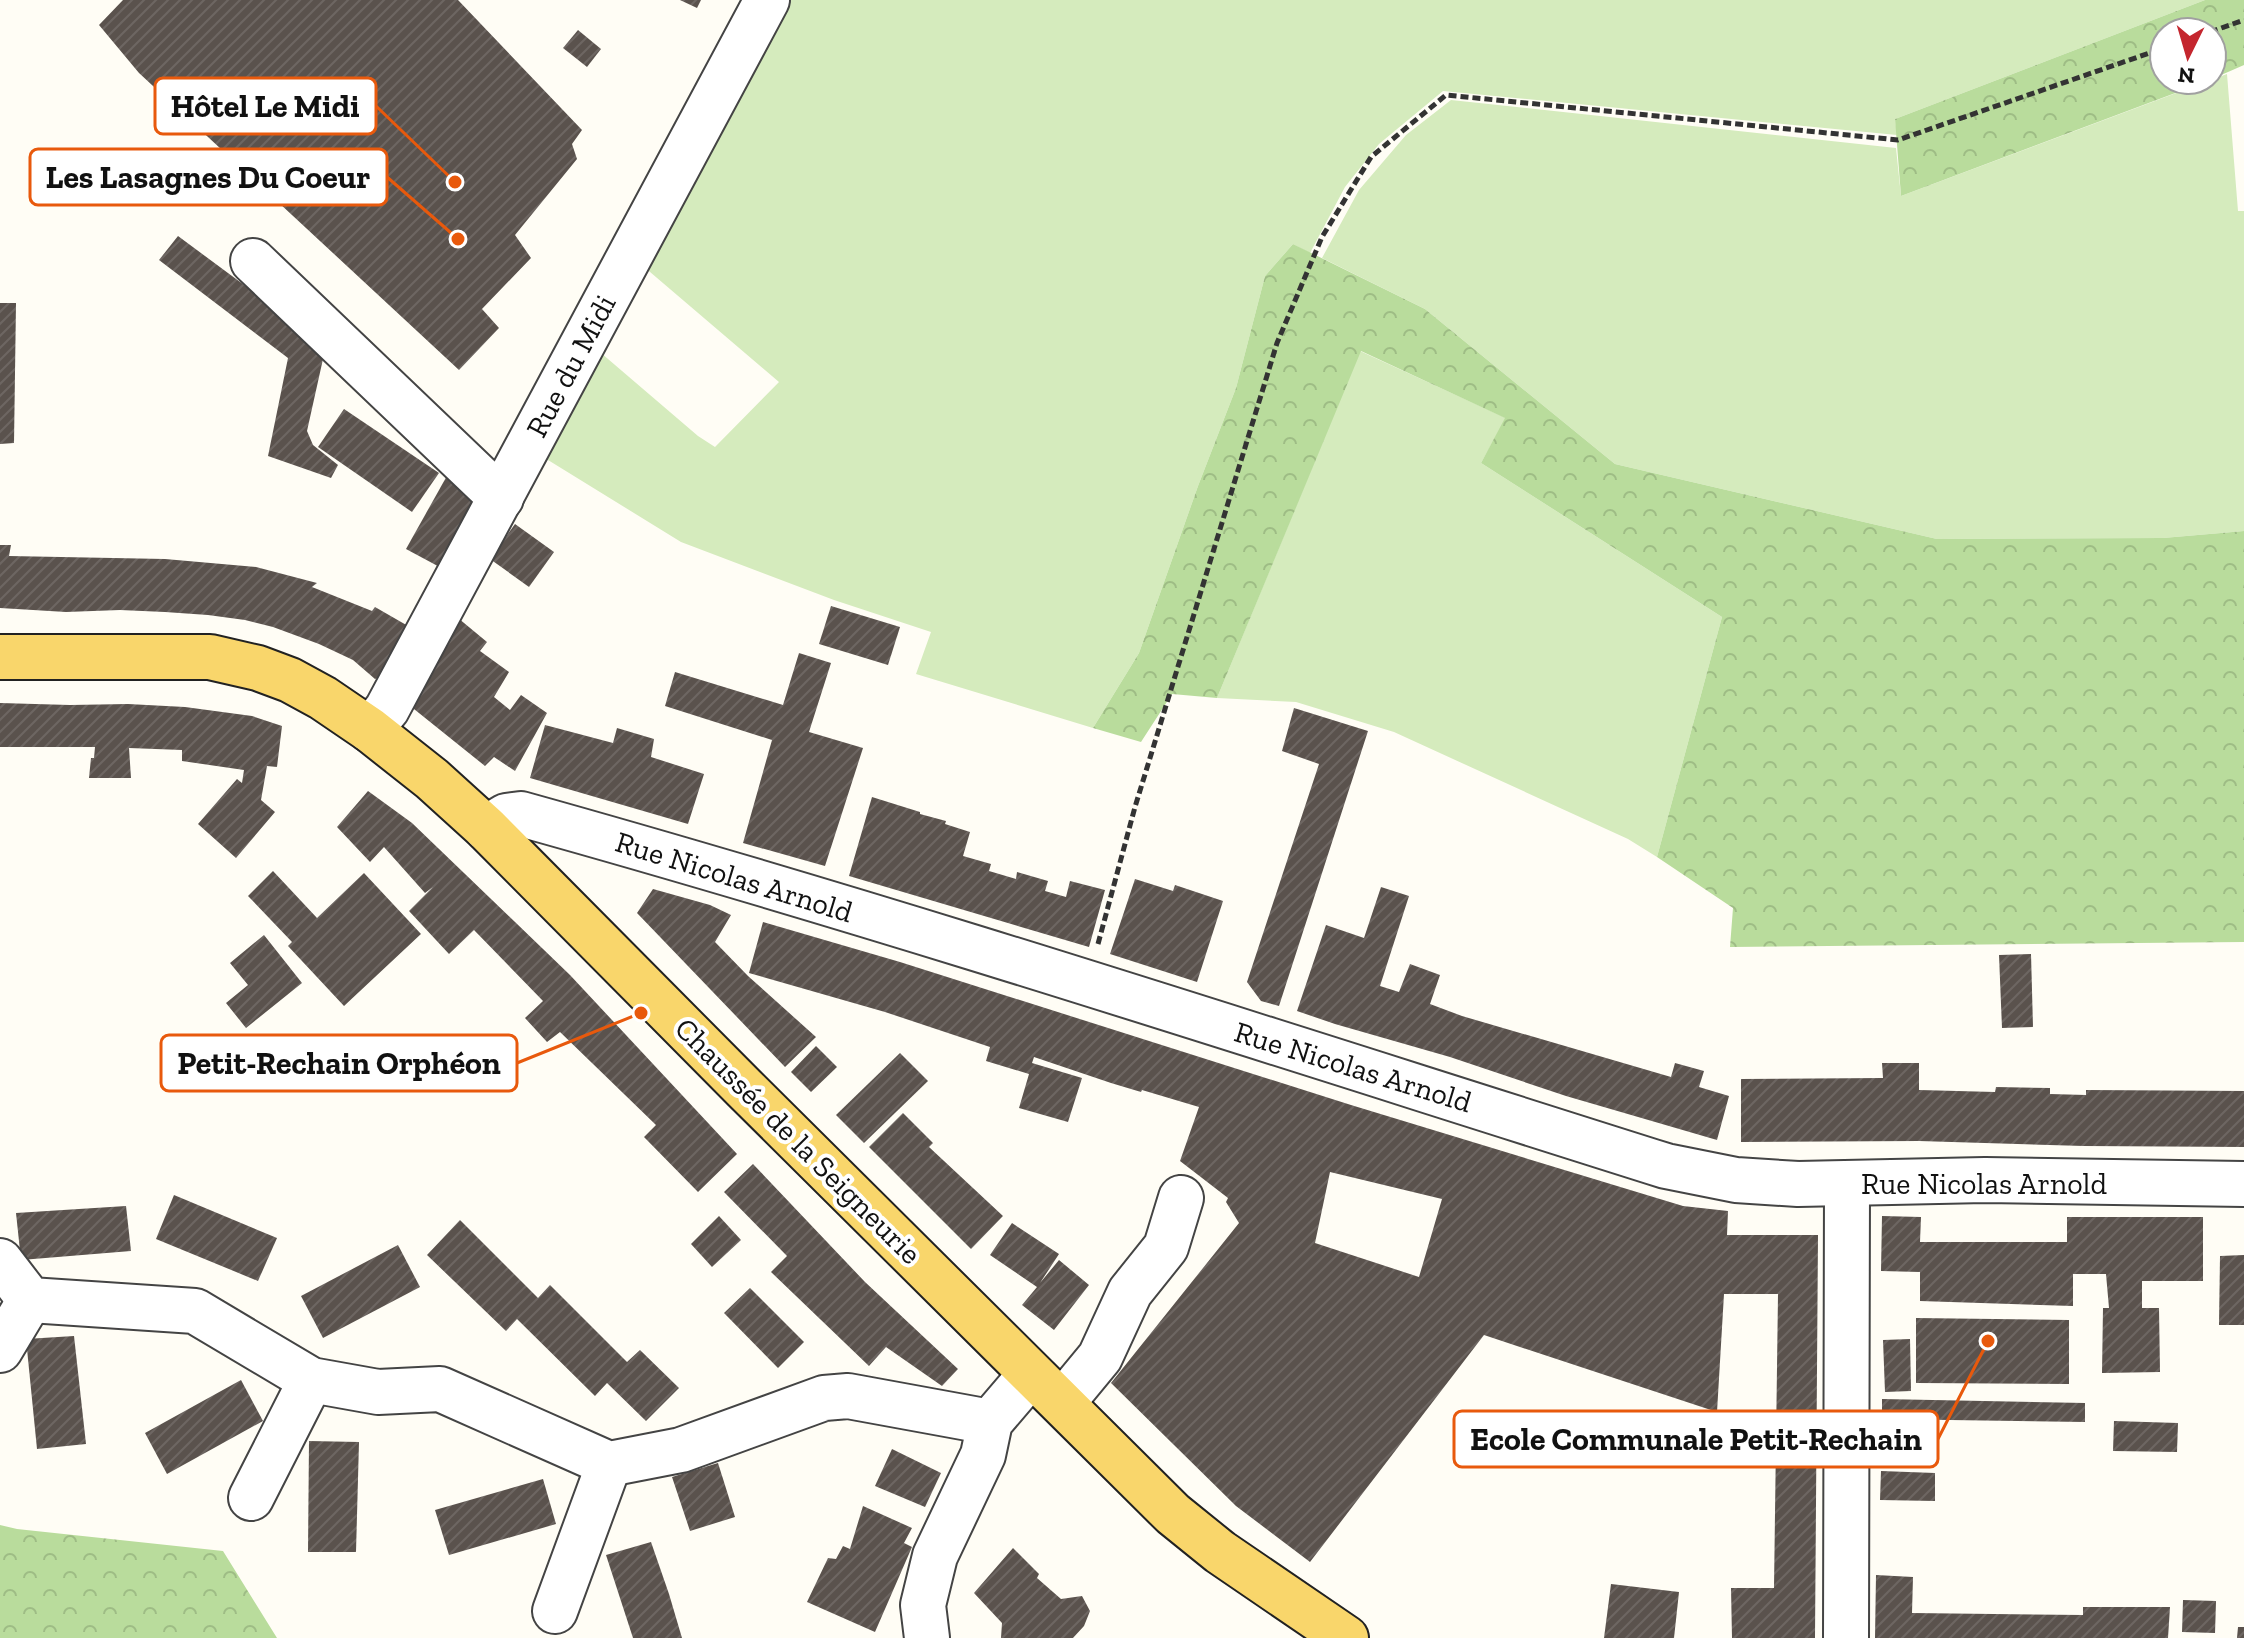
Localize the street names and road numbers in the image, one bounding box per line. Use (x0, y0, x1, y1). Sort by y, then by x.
street label: Rue du Midi (518, 289, 624, 443)
street label: Rue Nicolas Arnold (611, 824, 857, 930)
street label: Chaussée de la Seigneurie (667, 1010, 929, 1272)
street label: Rue Nicolas Arnold (1230, 1014, 1476, 1120)
street label: Rue Nicolas Arnold (1861, 1166, 2108, 1202)

